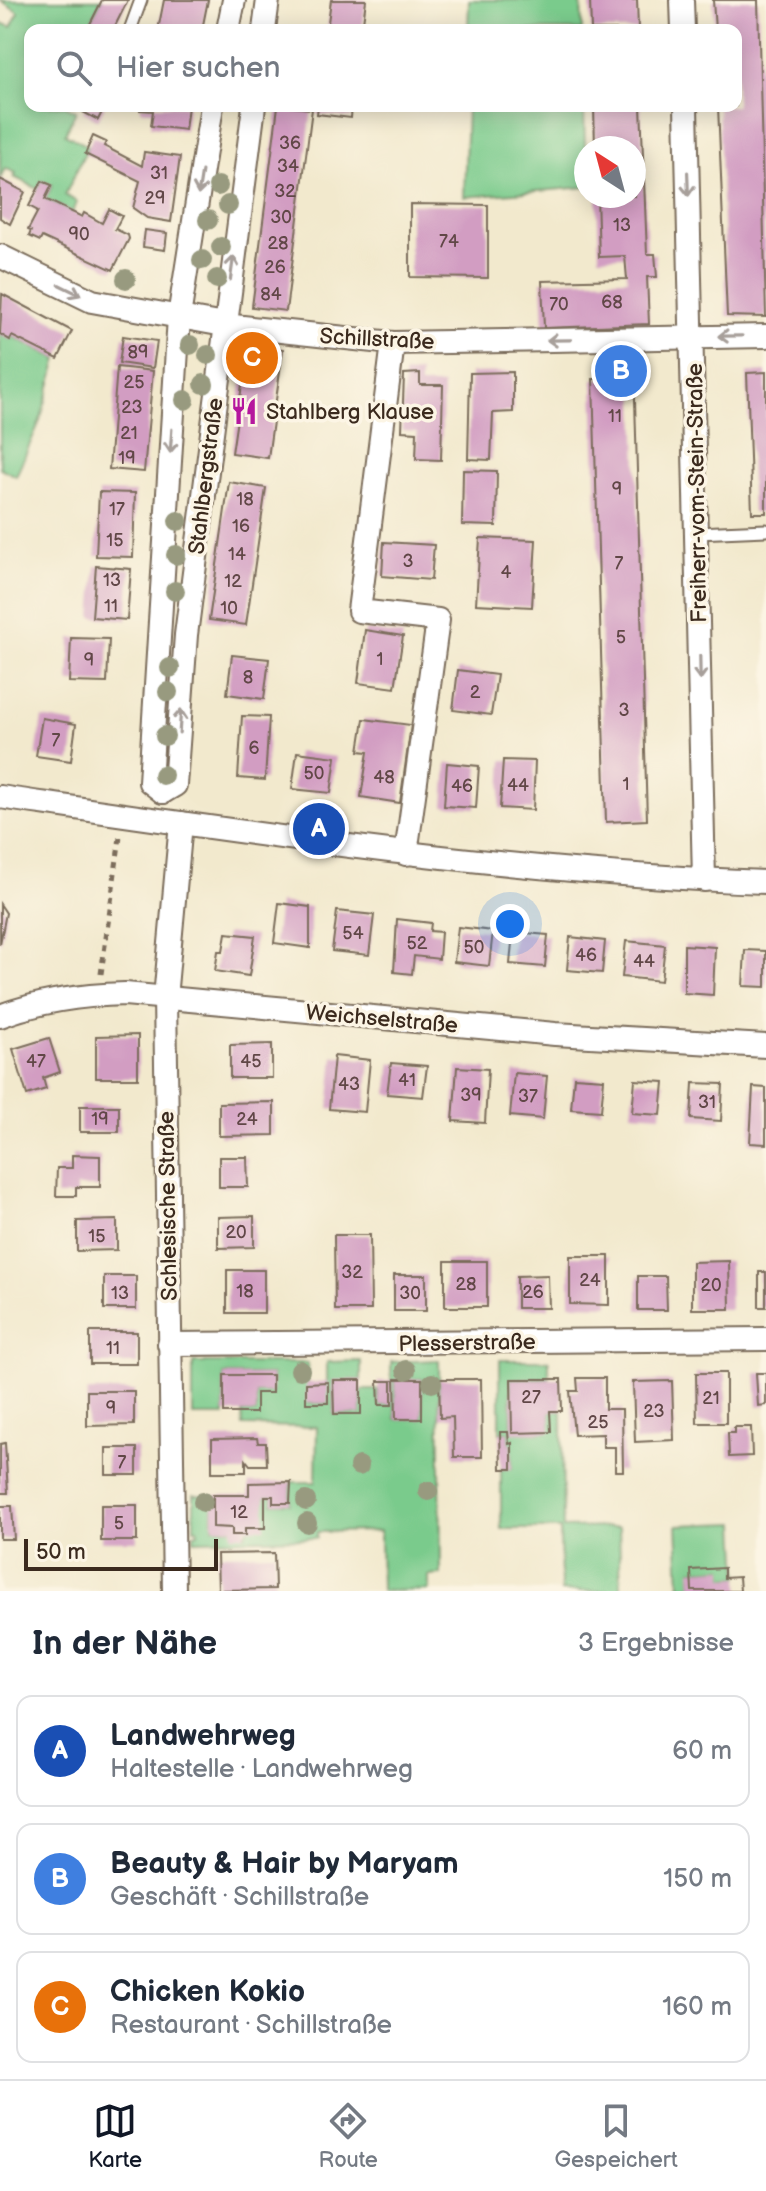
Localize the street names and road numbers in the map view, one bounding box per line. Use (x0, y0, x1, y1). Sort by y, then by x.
street label: Schillstraße (319, 323, 435, 356)
street label: Freiherr-vom-Stein-Straße (682, 363, 713, 623)
street label: Stahlbergstraße (183, 396, 229, 556)
street label: Weichselstraße (305, 999, 459, 1040)
street label: Schlesische Straße (153, 1111, 184, 1301)
street label: Plesserstraße (398, 1329, 536, 1358)

